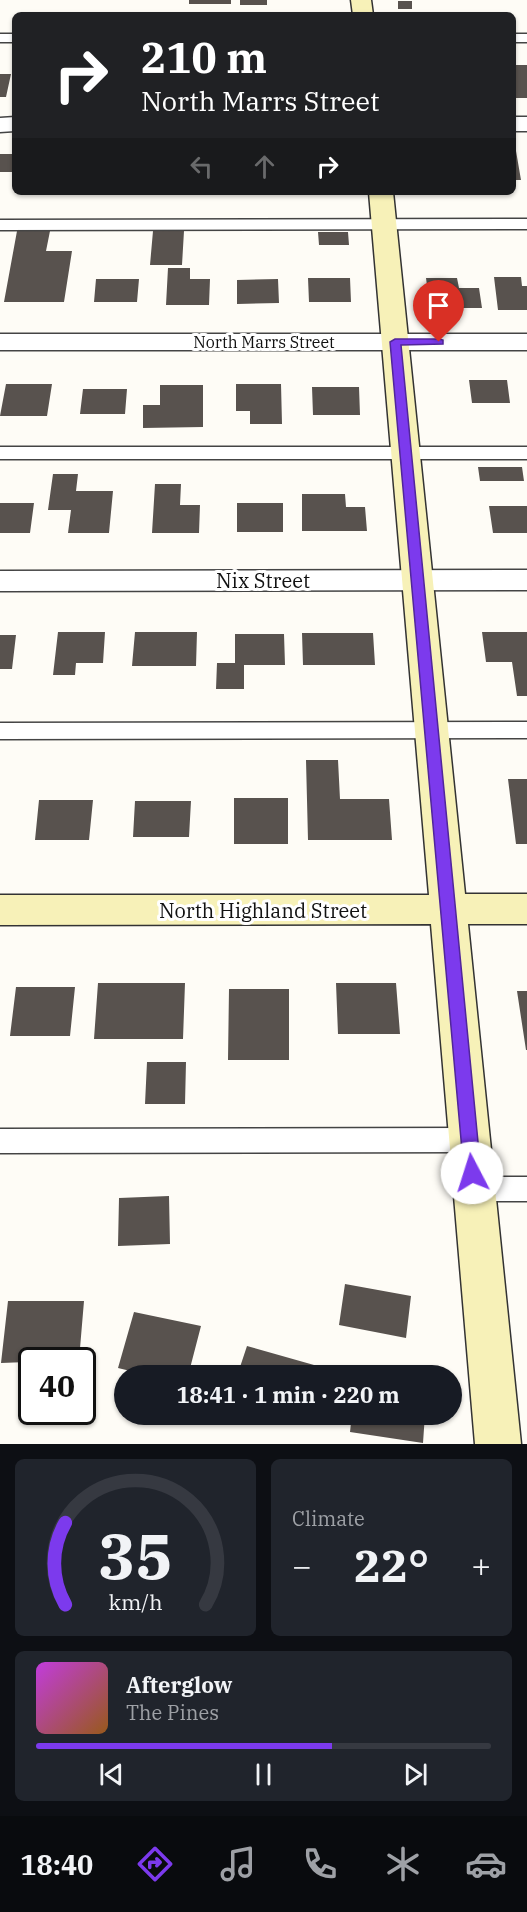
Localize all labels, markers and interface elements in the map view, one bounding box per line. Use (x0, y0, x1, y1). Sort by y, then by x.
text: 210 m (141, 30, 267, 85)
icon: right (42, 36, 120, 114)
text: North Marrs Street (141, 83, 379, 118)
icon: left (185, 150, 218, 183)
icon: ahead (248, 150, 281, 183)
icon: right (311, 150, 344, 183)
pin (413, 280, 464, 342)
icon: arrive (422, 289, 455, 322)
street label: North Marrs Street (193, 332, 335, 352)
street label: Nix Street (216, 567, 310, 594)
street label: North Highland Street (159, 897, 367, 924)
position arrow (440, 1141, 504, 1205)
speed limit sign: 40 (18, 1347, 96, 1425)
text: 18:41 · 1 min · 220 m (176, 1380, 400, 1409)
text: Climate (292, 1505, 365, 1532)
text: 35 (98, 1515, 173, 1596)
text: 22° (354, 1536, 429, 1594)
text: − (292, 1544, 312, 1587)
text: + (471, 1544, 491, 1587)
text: km/h (108, 1588, 163, 1616)
text: Afterglow (126, 1670, 233, 1699)
text: The Pines (126, 1699, 219, 1726)
icon: previous (95, 1758, 128, 1791)
icon: pause (247, 1758, 280, 1791)
icon: next (399, 1758, 432, 1791)
icon: directions (134, 1843, 176, 1885)
icon: music (217, 1843, 259, 1885)
icon: phone (299, 1843, 341, 1885)
icon: climate (382, 1843, 424, 1885)
icon: car (465, 1843, 507, 1885)
text: 18:40 (20, 1847, 93, 1882)

